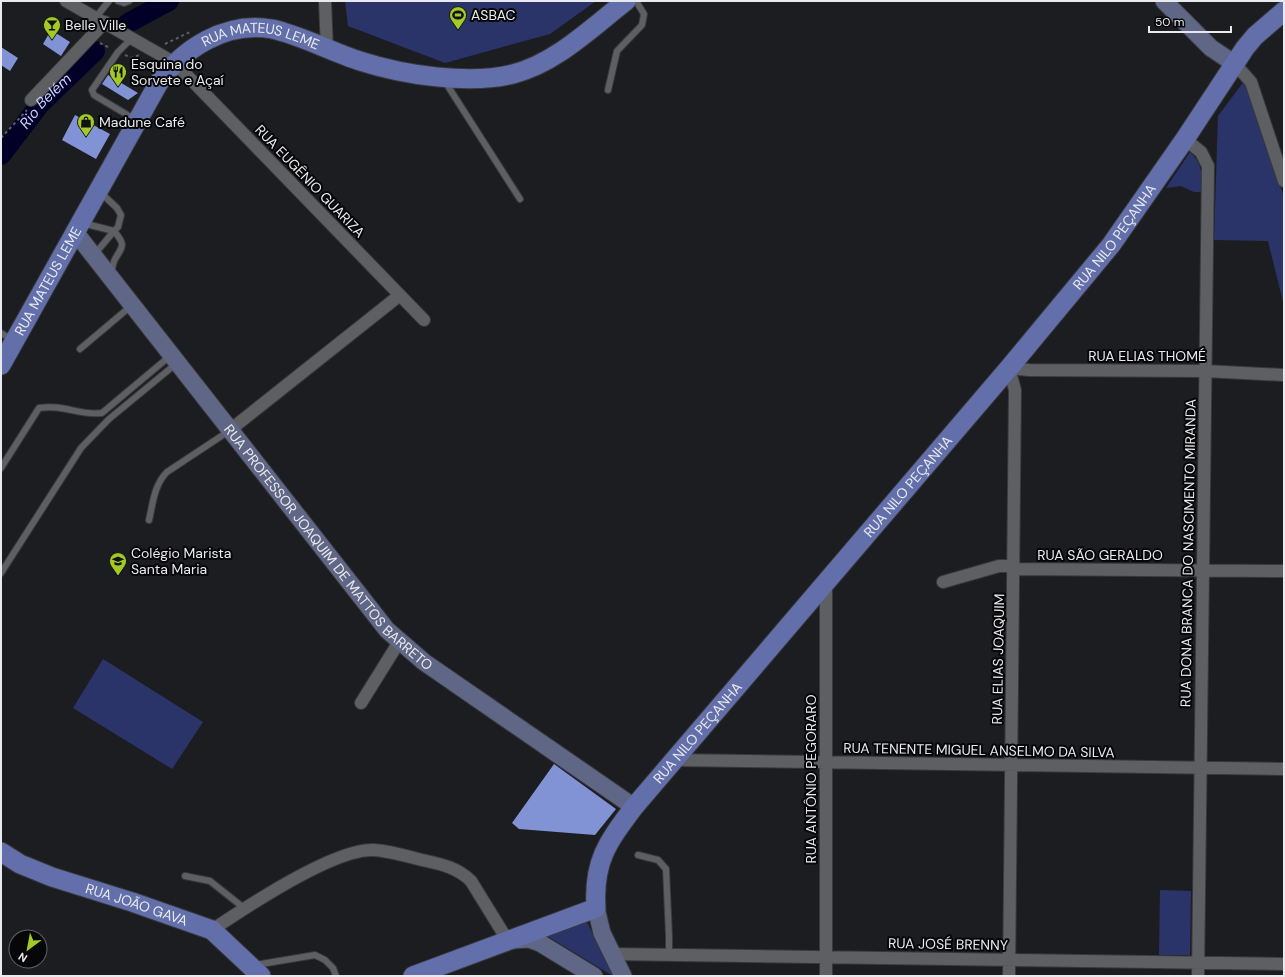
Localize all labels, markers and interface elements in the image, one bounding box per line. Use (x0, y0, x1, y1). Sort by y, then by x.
sports icon: ASBAC (448, 5, 468, 30)
place label: ASBAC (471, 6, 515, 24)
scale bar (1149, 8, 1231, 34)
text: 50 m (1155, 14, 1184, 30)
bar icon: Belle Ville (42, 15, 62, 40)
place label: Belle Ville (65, 16, 126, 34)
street label: RUA MATEUS LEME (198, 19, 322, 53)
place label: Esquina do Sorvete e Açaí (131, 55, 225, 89)
restaurant icon: Esquina do Sorvete e Açaí (108, 62, 128, 87)
water label: Rio Belém (15, 69, 76, 133)
shop icon: Madune Café (76, 112, 96, 137)
place label: Madune Café (99, 113, 185, 131)
street label: RUA EUGÊNIO GUARIZA (251, 121, 369, 241)
street label: RUA NILO PEÇANHA (1069, 180, 1160, 293)
street label: RUA MATEUS LEME (10, 224, 85, 339)
street label: RUA ELIAS THOMÉ (1088, 347, 1206, 365)
street label: RUA DONA BRANCA DO NASCIMENTO MIRANDA (1176, 399, 1200, 707)
street label: RUA PROFESSOR JOAQUIM DE MATTOS BARRETO (220, 421, 436, 674)
street label: RUA NILO PEÇANHA (860, 432, 956, 541)
place label: Colégio Marista Santa Maria (131, 544, 231, 578)
street label: RUA SÃO GERALDO (1037, 546, 1163, 564)
school or university icon: Colégio Marista Santa Maria (108, 551, 128, 576)
street label: RUA ELIAS JOAQUIM (988, 593, 1008, 725)
street label: RUA NILO PEÇANHA (649, 678, 746, 787)
street label: RUA ANTÔNIO PEGORARO (802, 694, 820, 864)
street label: RUA TENENTE MIGUEL ANSELMO DA SILVA (843, 739, 1115, 761)
street label: RUA JOÃO GAVA (83, 879, 190, 930)
north arrow (8, 929, 48, 969)
street label: RUA JOSÉ BRENNY (888, 934, 1008, 954)
text: N (16, 949, 30, 966)

